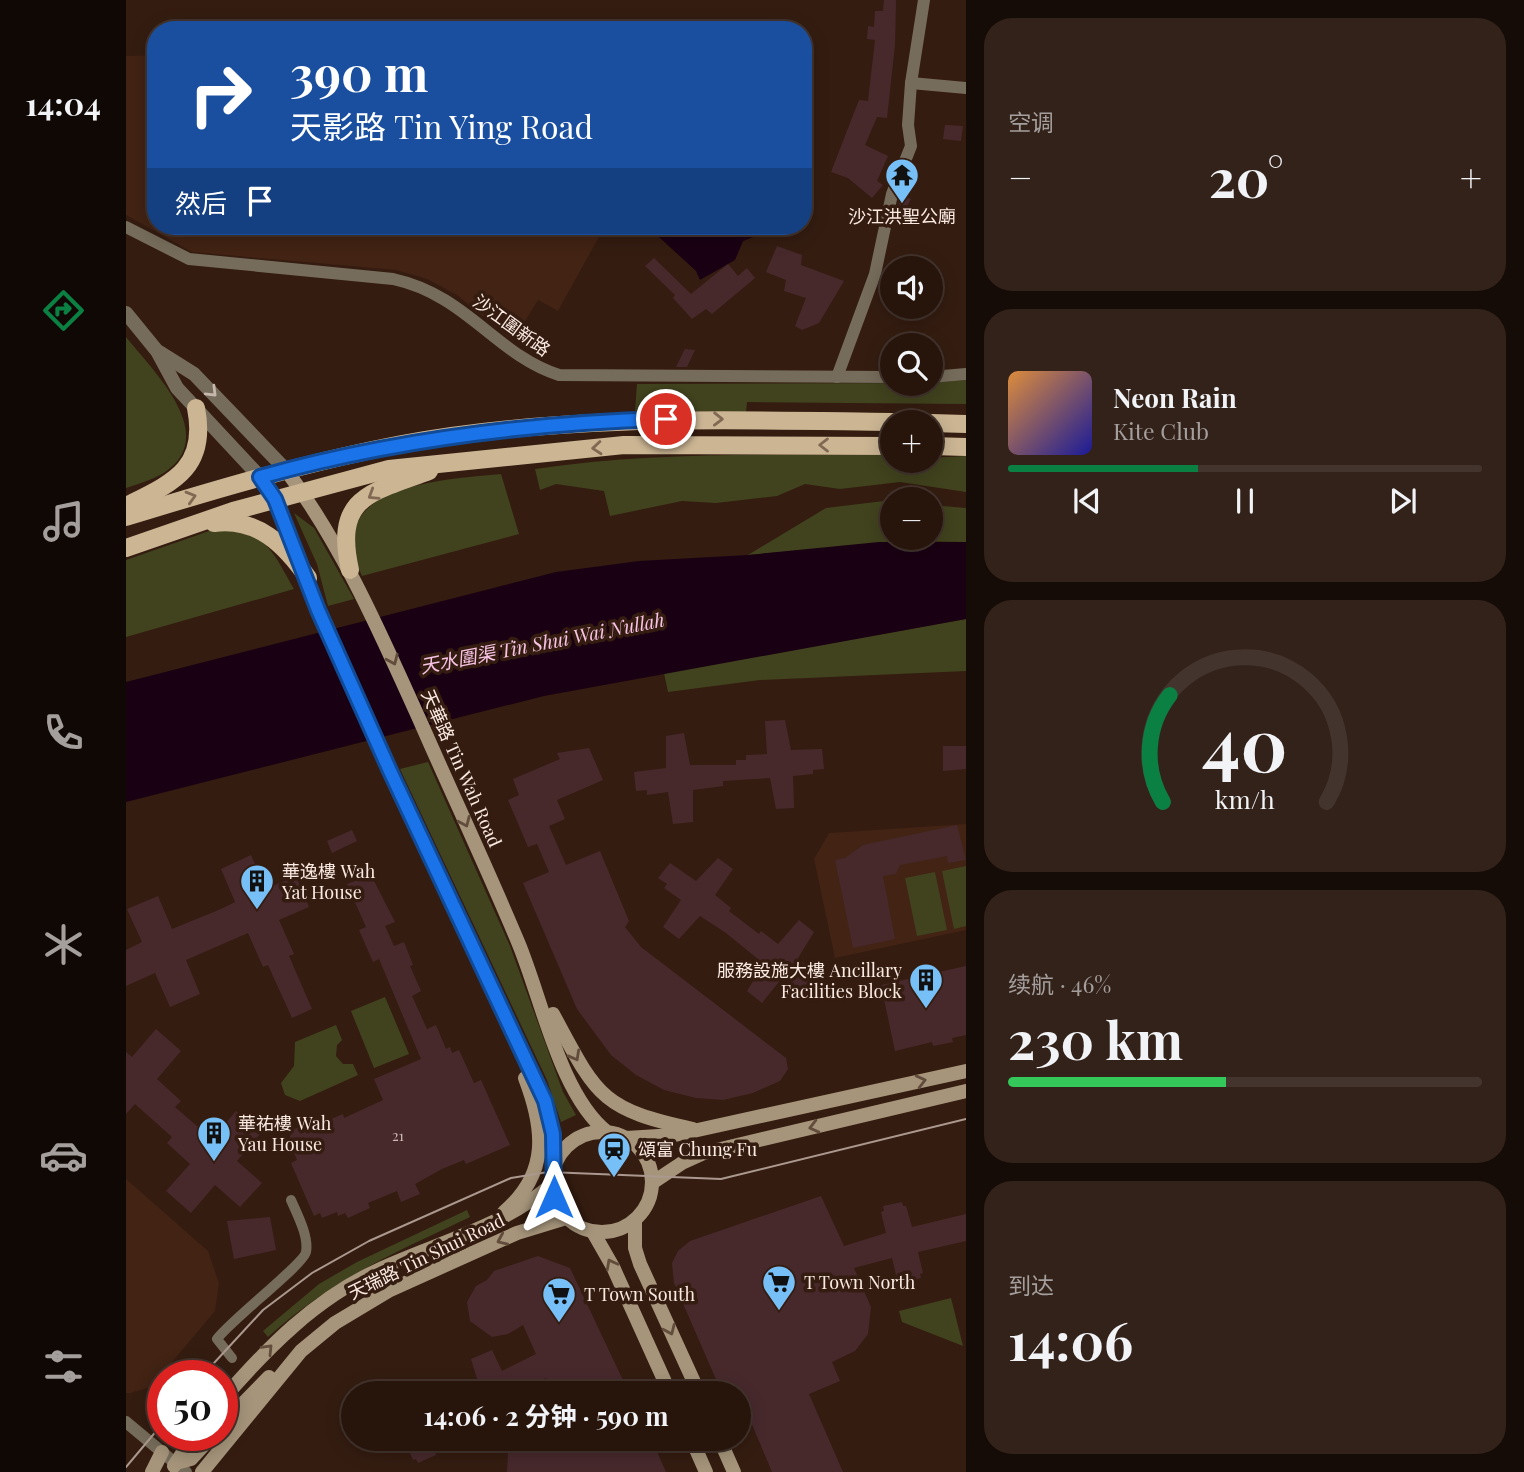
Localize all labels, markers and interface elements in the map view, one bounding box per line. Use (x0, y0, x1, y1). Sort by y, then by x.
text: 390 m (290, 39, 428, 104)
icon: right (175, 49, 266, 140)
text: 14:04 (25, 81, 101, 124)
text: 天影路 Tin Ying Road (290, 104, 593, 147)
text: 空调 (1008, 106, 1054, 137)
text: 20° (1209, 142, 1284, 211)
text: − (1008, 151, 1033, 202)
text: + (1460, 151, 1482, 202)
temple icon: 沙江洪聖公廟 (883, 156, 921, 205)
icon: arrive (241, 182, 279, 220)
text: 然后 (175, 185, 227, 220)
place label: 沙江洪聖公廟 (848, 204, 956, 228)
map controls (880, 256, 943, 550)
button: sound (880, 256, 943, 319)
icon: directions (39, 286, 88, 335)
street label: 沙江圍新路 (469, 289, 555, 361)
button: search (880, 333, 943, 396)
text: Neon Rain (1113, 380, 1237, 415)
one-way arrow (203, 384, 216, 397)
pin (636, 389, 696, 449)
icon: arrive (647, 400, 685, 438)
button: + (880, 410, 943, 473)
one-way arrow (713, 412, 724, 427)
text: Kite Club (1113, 415, 1209, 446)
one-way arrow (819, 437, 830, 452)
one-way arrow (591, 440, 603, 455)
icon: previous (1068, 482, 1106, 520)
icon: pause (1226, 482, 1264, 520)
icon: next (1384, 482, 1422, 520)
one-way arrow (367, 486, 380, 499)
button: − (880, 487, 943, 550)
one-way arrow (185, 491, 197, 506)
icon: music (39, 497, 88, 546)
water label: 天水圍渠 Tin Shui Wai Nullah (417, 606, 667, 678)
one-way arrow (385, 653, 399, 665)
street label: 天華路 Tin Wah Road (416, 685, 508, 851)
text: 40 (1202, 693, 1288, 790)
icon: phone (39, 708, 88, 757)
text: km/h (1215, 782, 1275, 815)
one-way arrow (457, 814, 471, 827)
place label: 華逸樓 Wah Yat House (281, 859, 376, 904)
building icon: 華逸樓 Wah Yat House (238, 862, 276, 911)
icon: climate (39, 920, 88, 969)
place label: 服務設施大樓 Ancillary Facilities Block (717, 958, 902, 1003)
building icon: 服務設施大樓 Ancillary Facilities Block (907, 961, 945, 1010)
text: 续航 · 46% (1008, 968, 1111, 999)
text: 230 km (1008, 1004, 1183, 1073)
one-way arrow (567, 1049, 581, 1062)
one-way arrow (915, 1075, 927, 1089)
place label: 華祐樓 Wah Yau House (237, 1111, 332, 1156)
building icon: 華祐樓 Wah Yau House (195, 1114, 233, 1163)
one-way arrow (808, 1119, 820, 1133)
house number: 21 (392, 1126, 404, 1145)
station icon: 頌富 Chung Fu (595, 1130, 633, 1179)
icon: car (39, 1131, 88, 1180)
place label: 頌富 Chung Fu (638, 1137, 758, 1161)
position arrow (517, 1160, 591, 1234)
street label: 天瑞路 Tin Shui Road (344, 1207, 509, 1304)
one-way arrow (497, 1232, 509, 1246)
one-way arrow (606, 1259, 620, 1271)
supermarket icon: T Town North (760, 1263, 798, 1312)
text: 到达 (1008, 1269, 1054, 1300)
place label: T Town North (804, 1270, 916, 1294)
supermarket icon: T Town South (540, 1275, 578, 1324)
place label: T Town South (584, 1282, 695, 1306)
text: 14:06 (1008, 1305, 1133, 1374)
one-way arrow (662, 1323, 676, 1335)
icon: filters (39, 1342, 88, 1391)
one-way arrow (259, 1345, 272, 1358)
speed limit sign: 50 (147, 1360, 238, 1451)
text: 14:06 · 2 分钟 · 590 m (423, 1398, 669, 1433)

